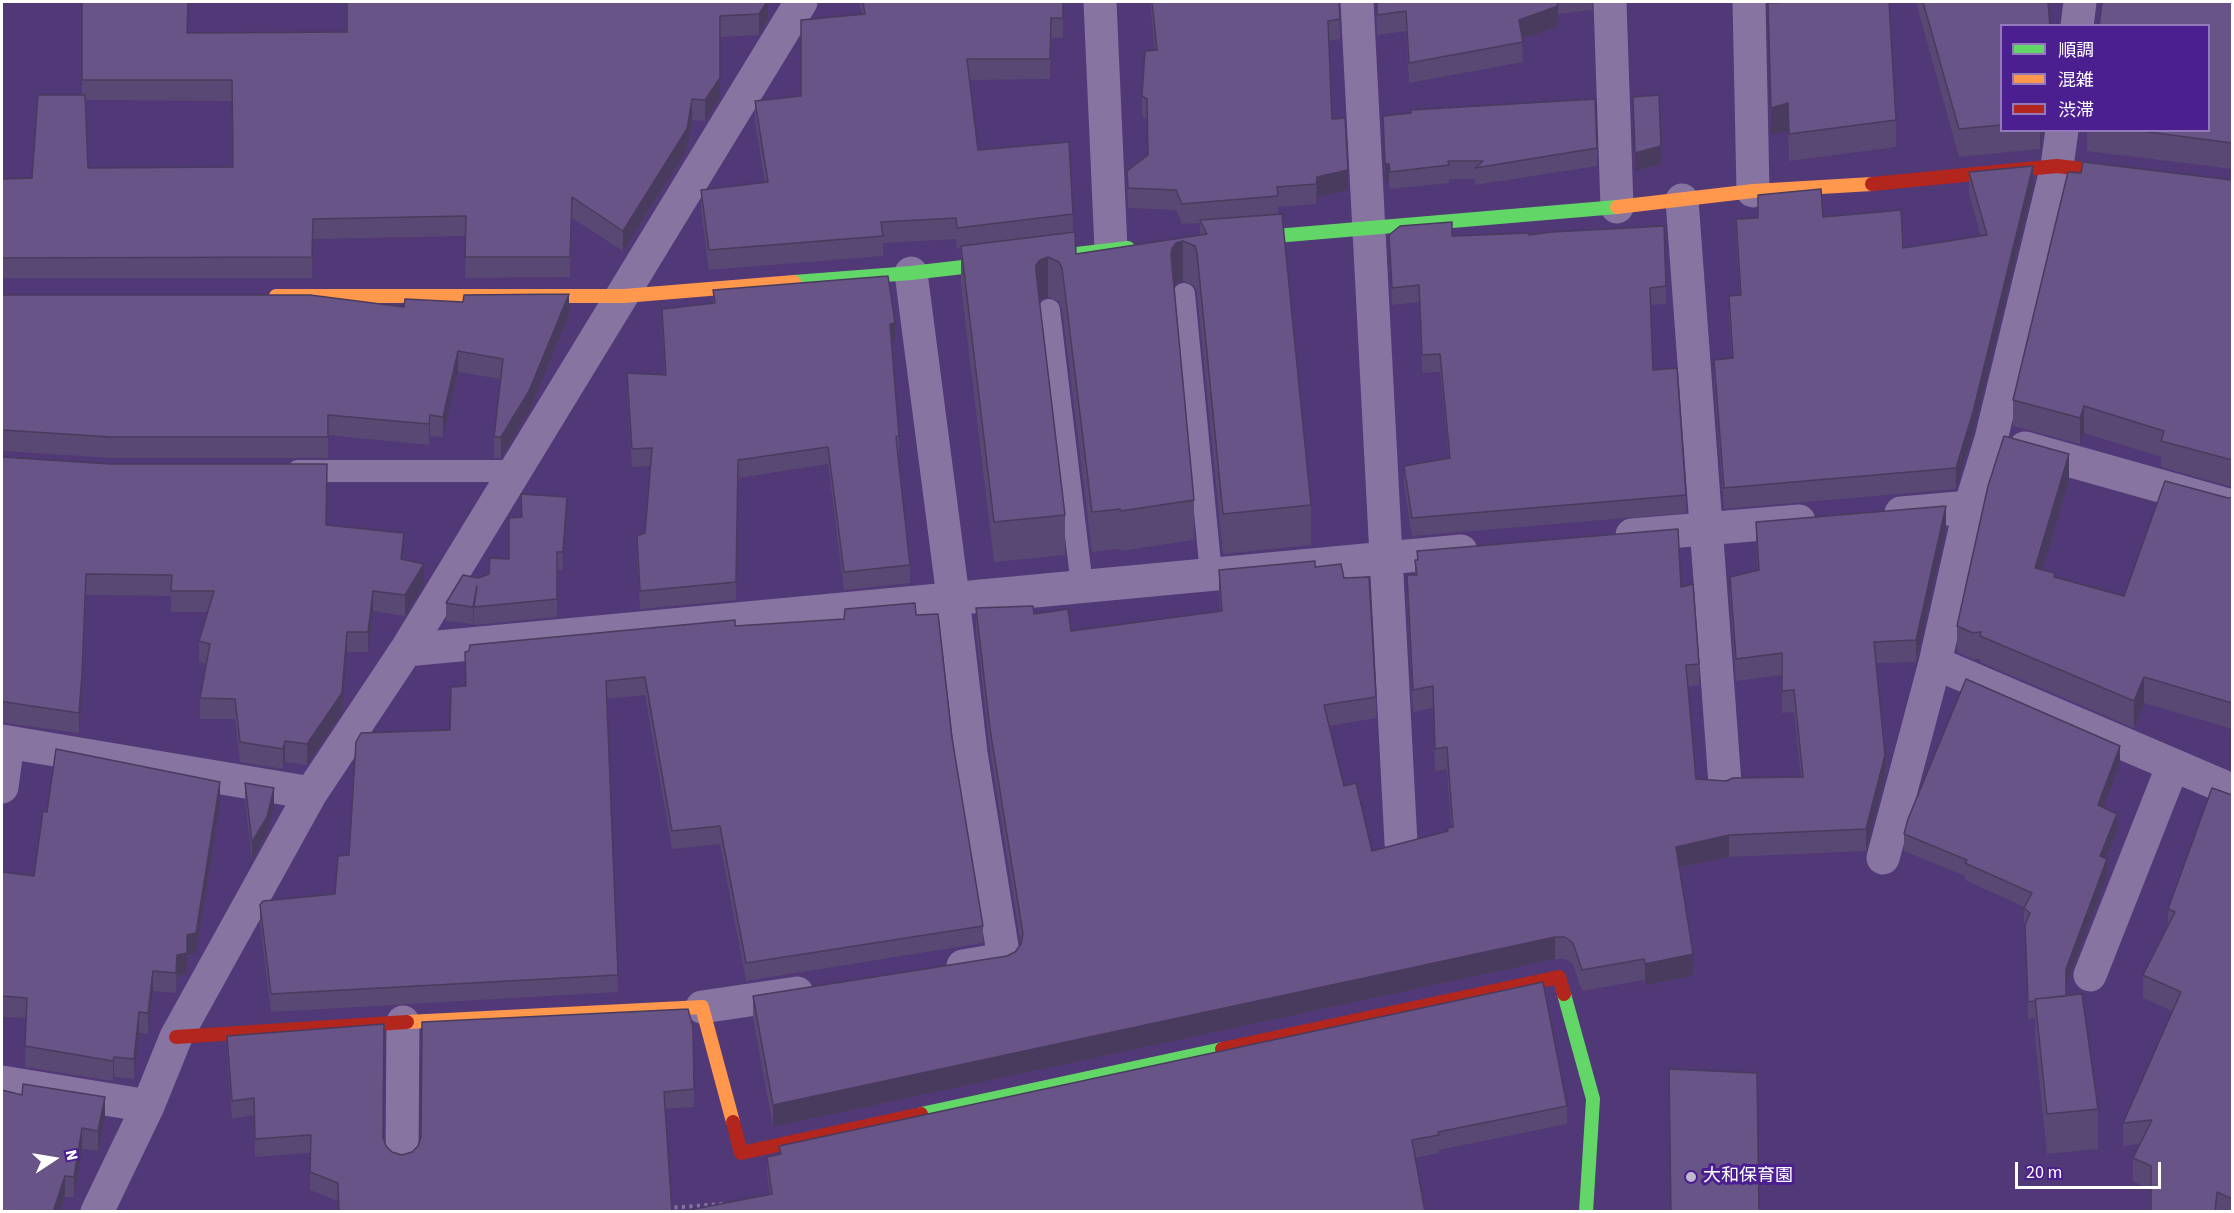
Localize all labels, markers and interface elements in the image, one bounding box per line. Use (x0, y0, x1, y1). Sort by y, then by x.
legend (2000, 24, 2210, 132)
text: 順調 (2058, 38, 2094, 63)
text: 混雑 (2058, 68, 2094, 93)
text: 渋滞 (2058, 98, 2094, 123)
north arrow (24, 1129, 84, 1189)
text: N (60, 1148, 83, 1163)
scale bar (2018, 1150, 2164, 1188)
text: 20 m (2026, 1160, 2062, 1185)
place label: 大和保育園 (1703, 1166, 1793, 1188)
marker: 大和保育園 (1684, 1170, 1698, 1184)

